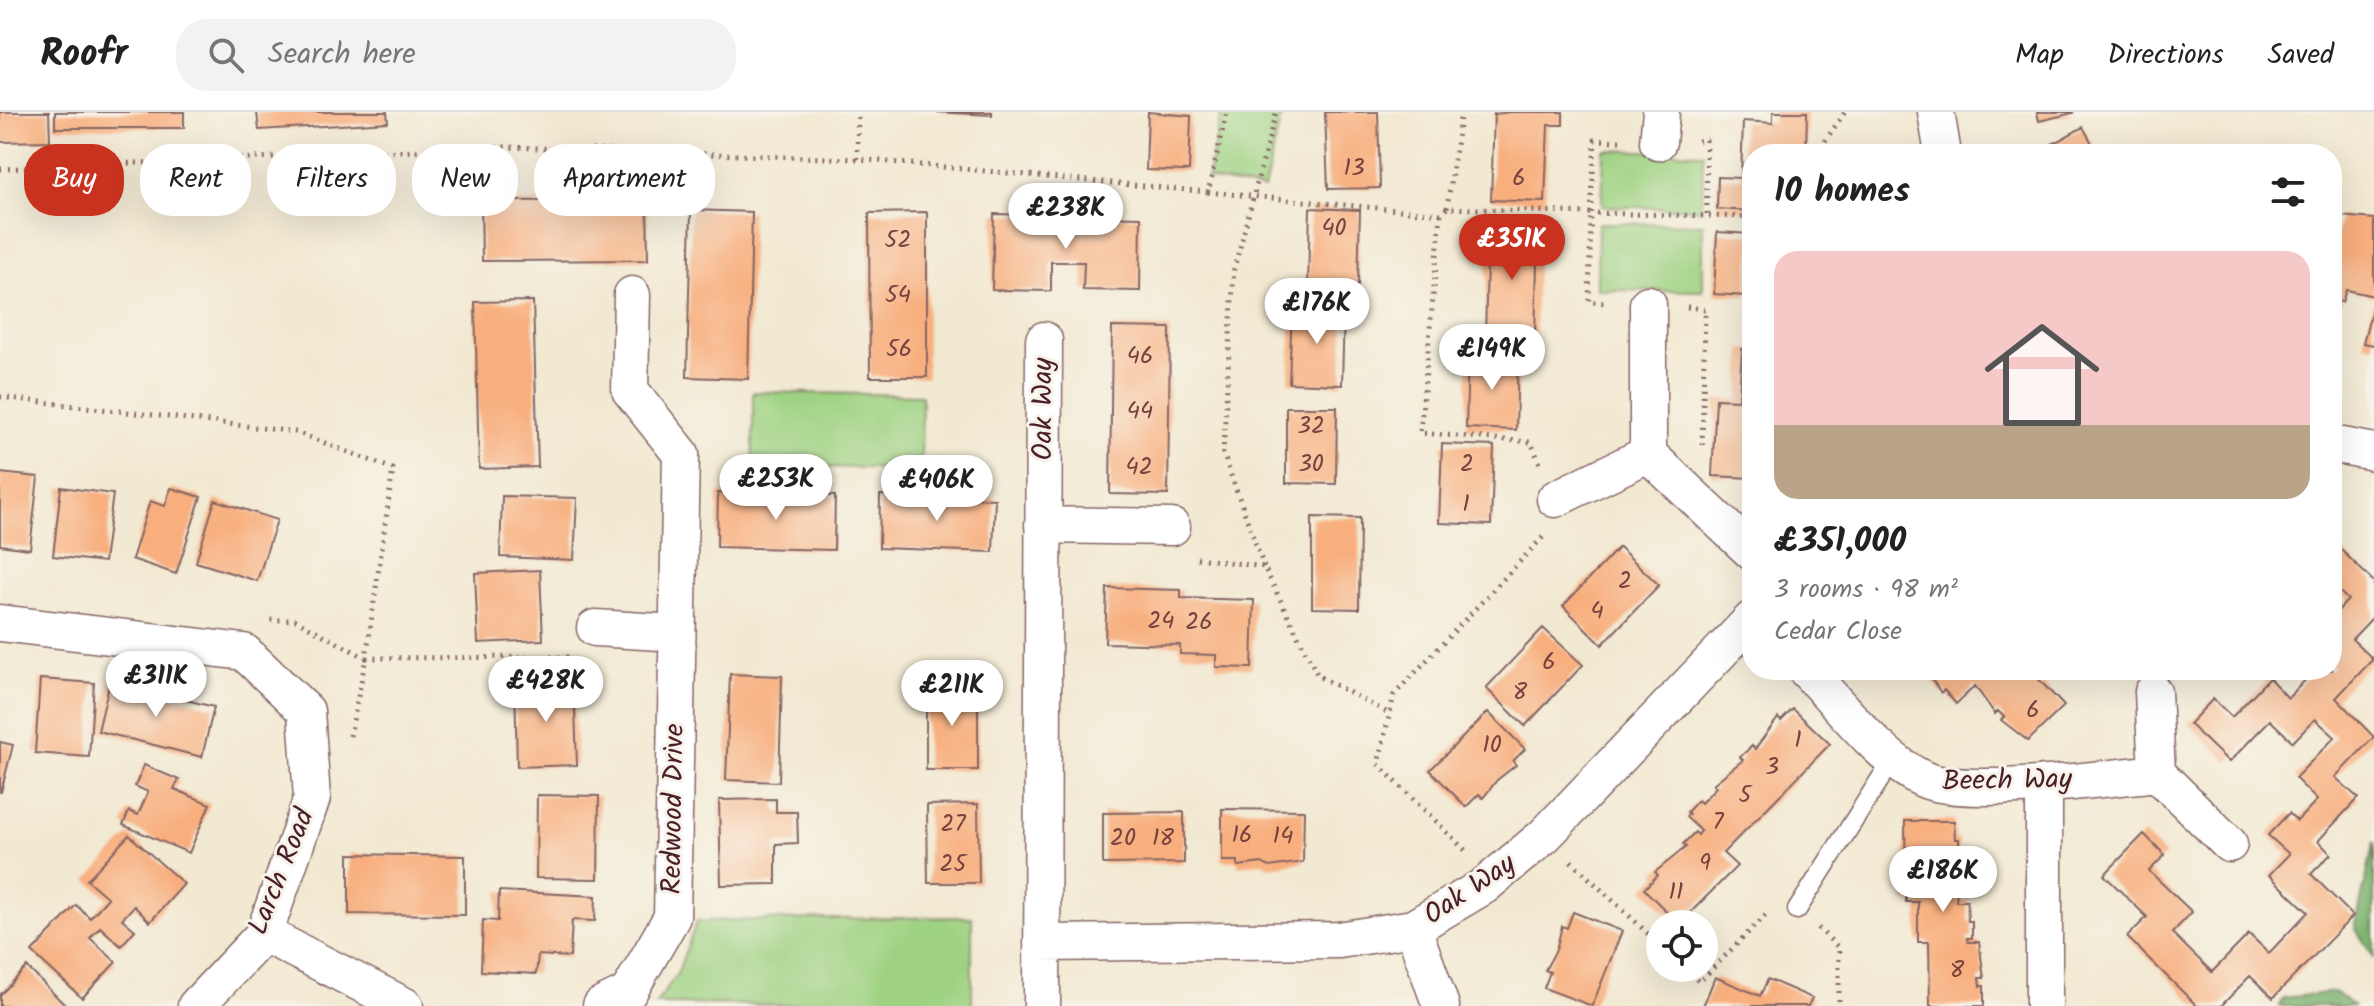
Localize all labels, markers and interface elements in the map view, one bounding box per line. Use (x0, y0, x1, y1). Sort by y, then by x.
search box (176, 19, 736, 91)
text: Roofr (40, 25, 128, 85)
text: Search here (268, 31, 416, 79)
icon: search (204, 33, 248, 77)
text: Map (2015, 33, 2064, 78)
text: Directions (2108, 33, 2224, 78)
text: Saved (2268, 33, 2334, 78)
chip: Buy (24, 144, 124, 216)
chip: Rent (140, 144, 251, 216)
chip: Filters (267, 144, 396, 216)
chip: New (412, 144, 518, 216)
chip: Apartment (534, 144, 715, 216)
house number: 13 (1343, 149, 1365, 188)
house number: 6 (1512, 159, 1526, 198)
text: 10 homes (1774, 165, 1910, 219)
icon: filters (2266, 170, 2310, 214)
pin: £238K (1010, 183, 1122, 251)
text: £238K (1026, 188, 1106, 230)
house number: 40 (1321, 209, 1347, 248)
pin: £351K (1456, 214, 1568, 282)
text: £351K (1477, 219, 1547, 261)
house number: 52 (885, 221, 911, 260)
house number: 54 (885, 276, 911, 315)
pin: £176K (1261, 278, 1373, 346)
text: £176K (1283, 283, 1351, 325)
icon: home (1970, 303, 2114, 447)
pin: £149K (1436, 324, 1548, 392)
text: £149K (1457, 329, 1527, 371)
house number: 56 (886, 330, 912, 369)
house number: 46 (1127, 337, 1153, 376)
street label: Oak Way (1021, 357, 1066, 460)
house number: 44 (1127, 392, 1153, 431)
house number: 32 (1297, 407, 1325, 446)
house number: 30 (1298, 445, 1324, 484)
house number: 2 (1460, 445, 1474, 484)
house number: 42 (1125, 448, 1153, 487)
pin: £253K (720, 454, 832, 522)
pin: £406K (881, 455, 993, 523)
text: £253K (737, 459, 815, 501)
text: £406K (899, 460, 975, 502)
house number: 1 (1462, 485, 1470, 524)
text: £351,000 (1774, 515, 1906, 569)
house number: 2 (1618, 562, 1632, 601)
text: 3 rooms · 98 m² (1774, 569, 1958, 611)
house number: 4 (1590, 592, 1604, 631)
house number: 24 (1147, 602, 1175, 641)
house number: 26 (1185, 603, 1213, 642)
text: Cedar Close (1774, 611, 1902, 653)
house number: 6 (1542, 643, 1556, 682)
pin: £311K (100, 651, 212, 719)
text: £311K (124, 656, 188, 698)
pin: £428K (490, 656, 602, 724)
pin: £211K (896, 660, 1008, 728)
text: £428K (506, 661, 586, 703)
text: £211K (919, 665, 985, 707)
house number: 8 (1513, 673, 1528, 712)
house number: 6 (2026, 691, 2040, 730)
house number: 1 (1794, 721, 1802, 760)
street label: Redwood Drive (650, 723, 698, 895)
house number: 10 (1482, 726, 1502, 765)
house number: 3 (1765, 748, 1779, 787)
street label: Beech Way (1942, 757, 2073, 805)
house number: 5 (1739, 776, 1754, 815)
street label: Larch Road (236, 801, 328, 942)
house number: 7 (1712, 803, 1724, 842)
house number: 27 (940, 805, 966, 844)
house number: 16 (1232, 816, 1252, 855)
house number: 14 (1273, 817, 1293, 856)
house number: 20 (1110, 819, 1136, 858)
house number: 18 (1152, 819, 1175, 858)
street label: Oak Way (1415, 842, 1526, 937)
house number: 9 (1699, 844, 1711, 883)
house number: 25 (940, 845, 969, 884)
pin: £186K (1887, 846, 1999, 914)
text: £186K (1907, 851, 1979, 893)
house number: 11 (1668, 873, 1684, 912)
map controls (1646, 910, 1718, 982)
button: locate (1646, 910, 1718, 982)
house number: 8 (1950, 951, 1965, 990)

